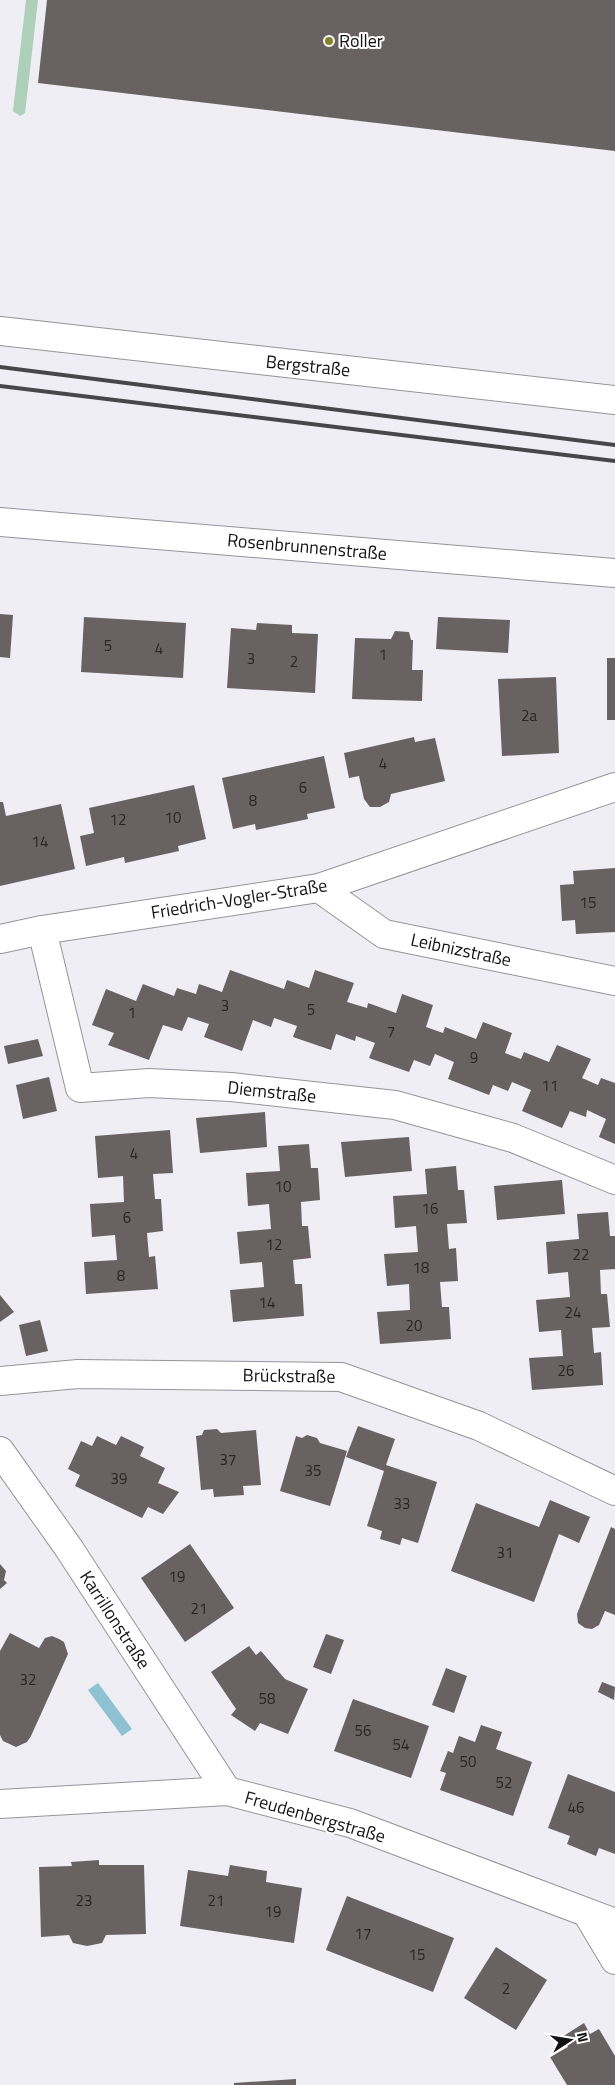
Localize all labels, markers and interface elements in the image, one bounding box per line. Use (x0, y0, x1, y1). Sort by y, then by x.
place label: Roller (339, 27, 383, 54)
marker: Roller (323, 35, 335, 47)
street label: Bergstraße (264, 348, 352, 383)
street label: Rosenbrunnenstraße (226, 526, 388, 567)
house number: 5 (104, 634, 112, 657)
house number: 4 (155, 637, 163, 660)
house number: 1 (379, 643, 387, 666)
house number: 3 (247, 647, 255, 670)
house number: 2 (290, 650, 298, 673)
house number: 2a (521, 704, 537, 727)
house number: 4 (379, 752, 387, 775)
house number: 6 (299, 776, 307, 799)
house number: 8 (249, 789, 257, 812)
house number: 10 (165, 806, 181, 829)
house number: 12 (110, 808, 126, 831)
house number: 14 (32, 830, 48, 853)
street label: Friedrich-Vogler-Straße (149, 871, 329, 926)
house number: 15 (580, 891, 596, 914)
street label: Leibnizstraße (408, 926, 514, 973)
house number: 3 (221, 994, 229, 1017)
house number: 5 (307, 998, 315, 1021)
house number: 1 (128, 1001, 136, 1024)
house number: 7 (387, 1020, 395, 1043)
house number: 9 (470, 1046, 478, 1069)
street label: Diemstraße (226, 1073, 318, 1110)
house number: 11 (542, 1074, 558, 1097)
house number: 4 (130, 1142, 138, 1165)
house number: 10 (275, 1175, 291, 1198)
house number: 16 (422, 1197, 438, 1220)
house number: 6 (123, 1206, 131, 1229)
house number: 12 (266, 1233, 282, 1256)
house number: 22 (573, 1243, 589, 1266)
house number: 18 (413, 1256, 429, 1279)
house number: 8 (117, 1264, 125, 1287)
house number: 14 (259, 1291, 275, 1314)
house number: 24 (565, 1301, 581, 1324)
house number: 20 (406, 1314, 422, 1337)
house number: 26 (558, 1359, 574, 1382)
street label: Brückstraße (242, 1361, 336, 1390)
house number: 37 (220, 1448, 236, 1471)
house number: 35 (305, 1459, 321, 1482)
house number: 39 (111, 1467, 127, 1490)
house number: 33 (394, 1492, 410, 1515)
house number: 31 (497, 1541, 513, 1564)
street label: Karrillonstraße (73, 1565, 157, 1674)
house number: 19 (169, 1565, 185, 1588)
house number: 21 (191, 1597, 207, 1620)
house number: 32 (20, 1668, 36, 1691)
house number: 58 (259, 1687, 275, 1710)
house number: 56 (355, 1719, 371, 1742)
house number: 54 (393, 1733, 409, 1756)
house number: 50 (460, 1750, 476, 1773)
house number: 52 (496, 1771, 512, 1794)
street label: Freudenbergstraße (242, 1784, 389, 1850)
house number: 46 (568, 1796, 584, 1819)
house number: 23 (76, 1889, 92, 1912)
house number: 21 (208, 1889, 224, 1912)
house number: 19 (265, 1900, 281, 1923)
house number: 17 (355, 1922, 371, 1945)
house number: 15 (409, 1943, 425, 1966)
house number: 2 (502, 1977, 510, 2000)
north arrow (545, 2015, 595, 2065)
text: N (572, 2030, 594, 2044)

